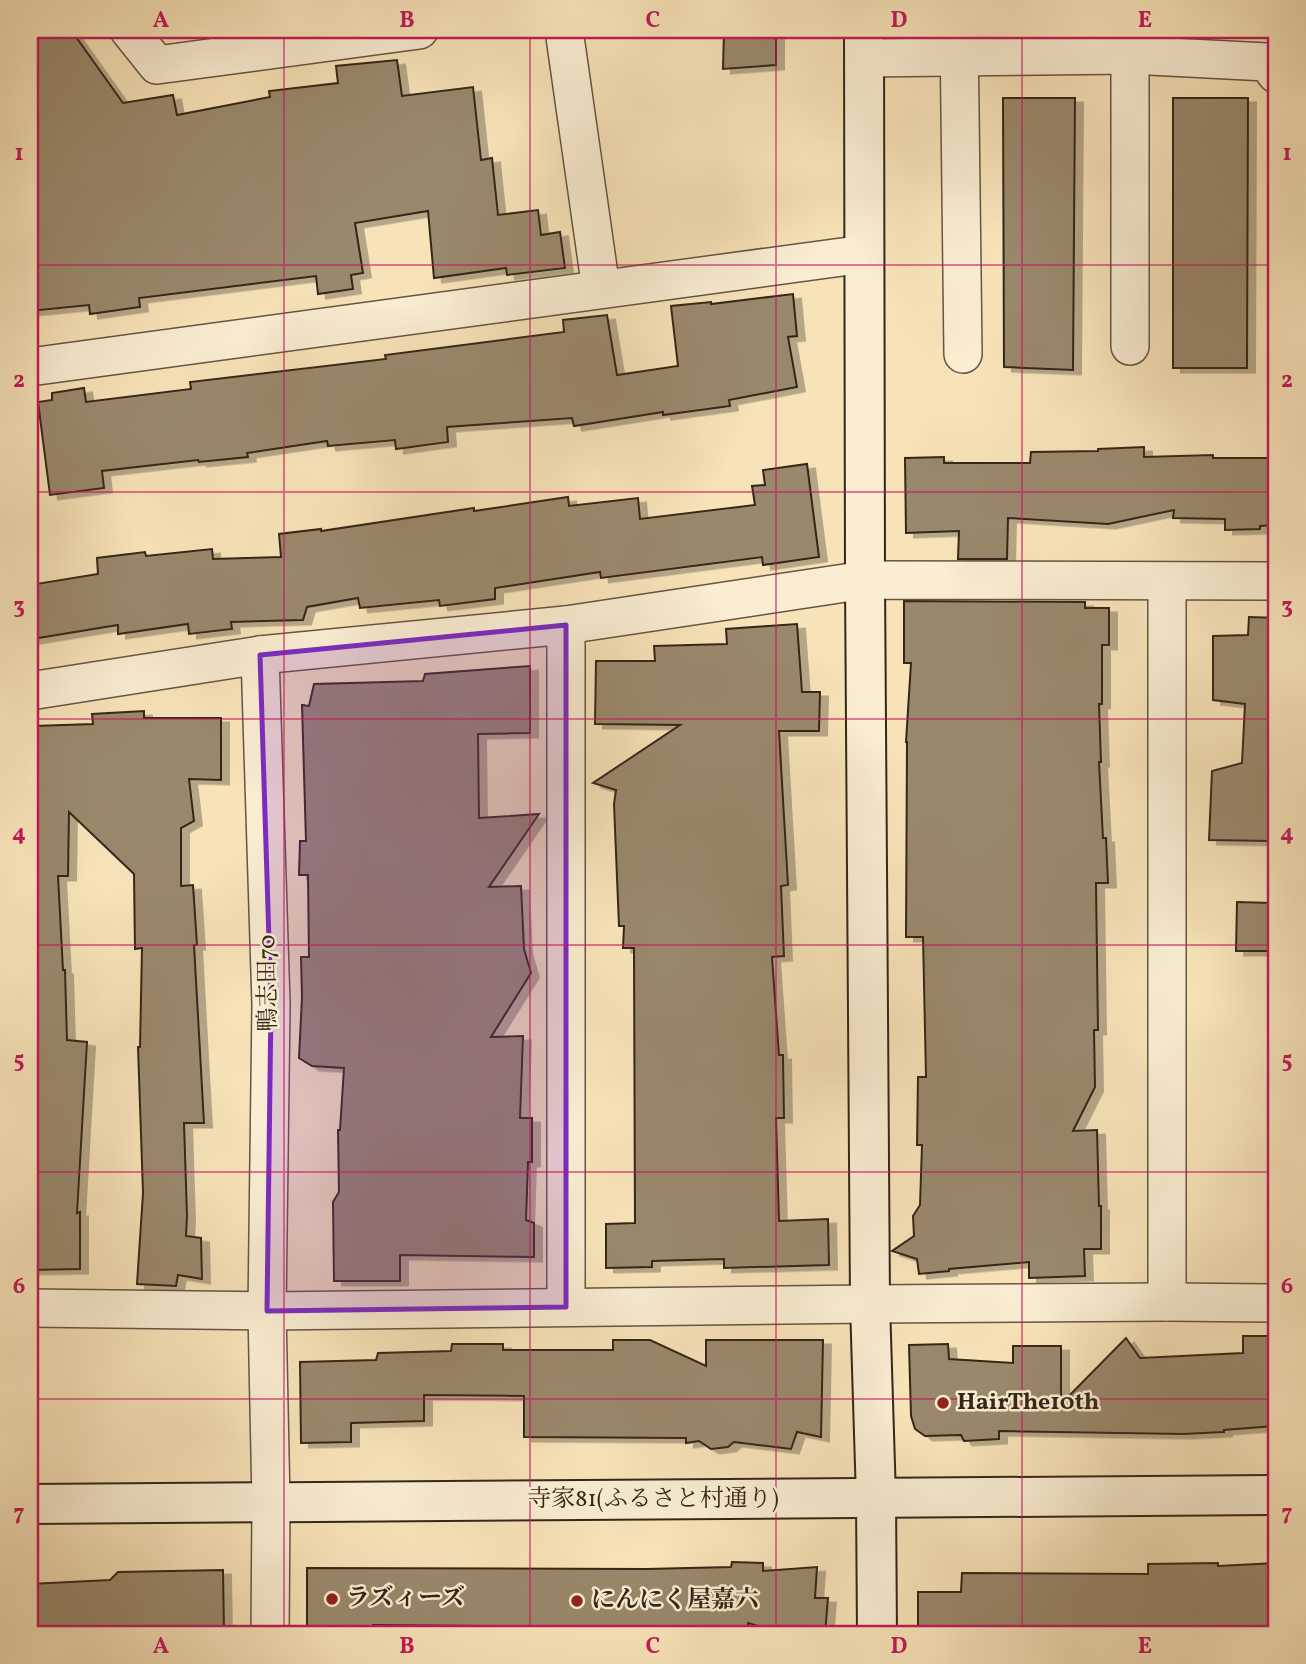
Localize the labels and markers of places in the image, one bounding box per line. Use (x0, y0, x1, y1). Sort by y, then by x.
place label: HairThe10th (957, 1386, 1099, 1420)
marker: HairThe10th (935, 1395, 951, 1411)
place label: ラズィーズ (346, 1582, 465, 1616)
place label: にんにく屋嘉六 (591, 1584, 759, 1618)
marker: ラズィーズ (324, 1591, 340, 1607)
marker: にんにく屋嘉六 (569, 1593, 585, 1609)

